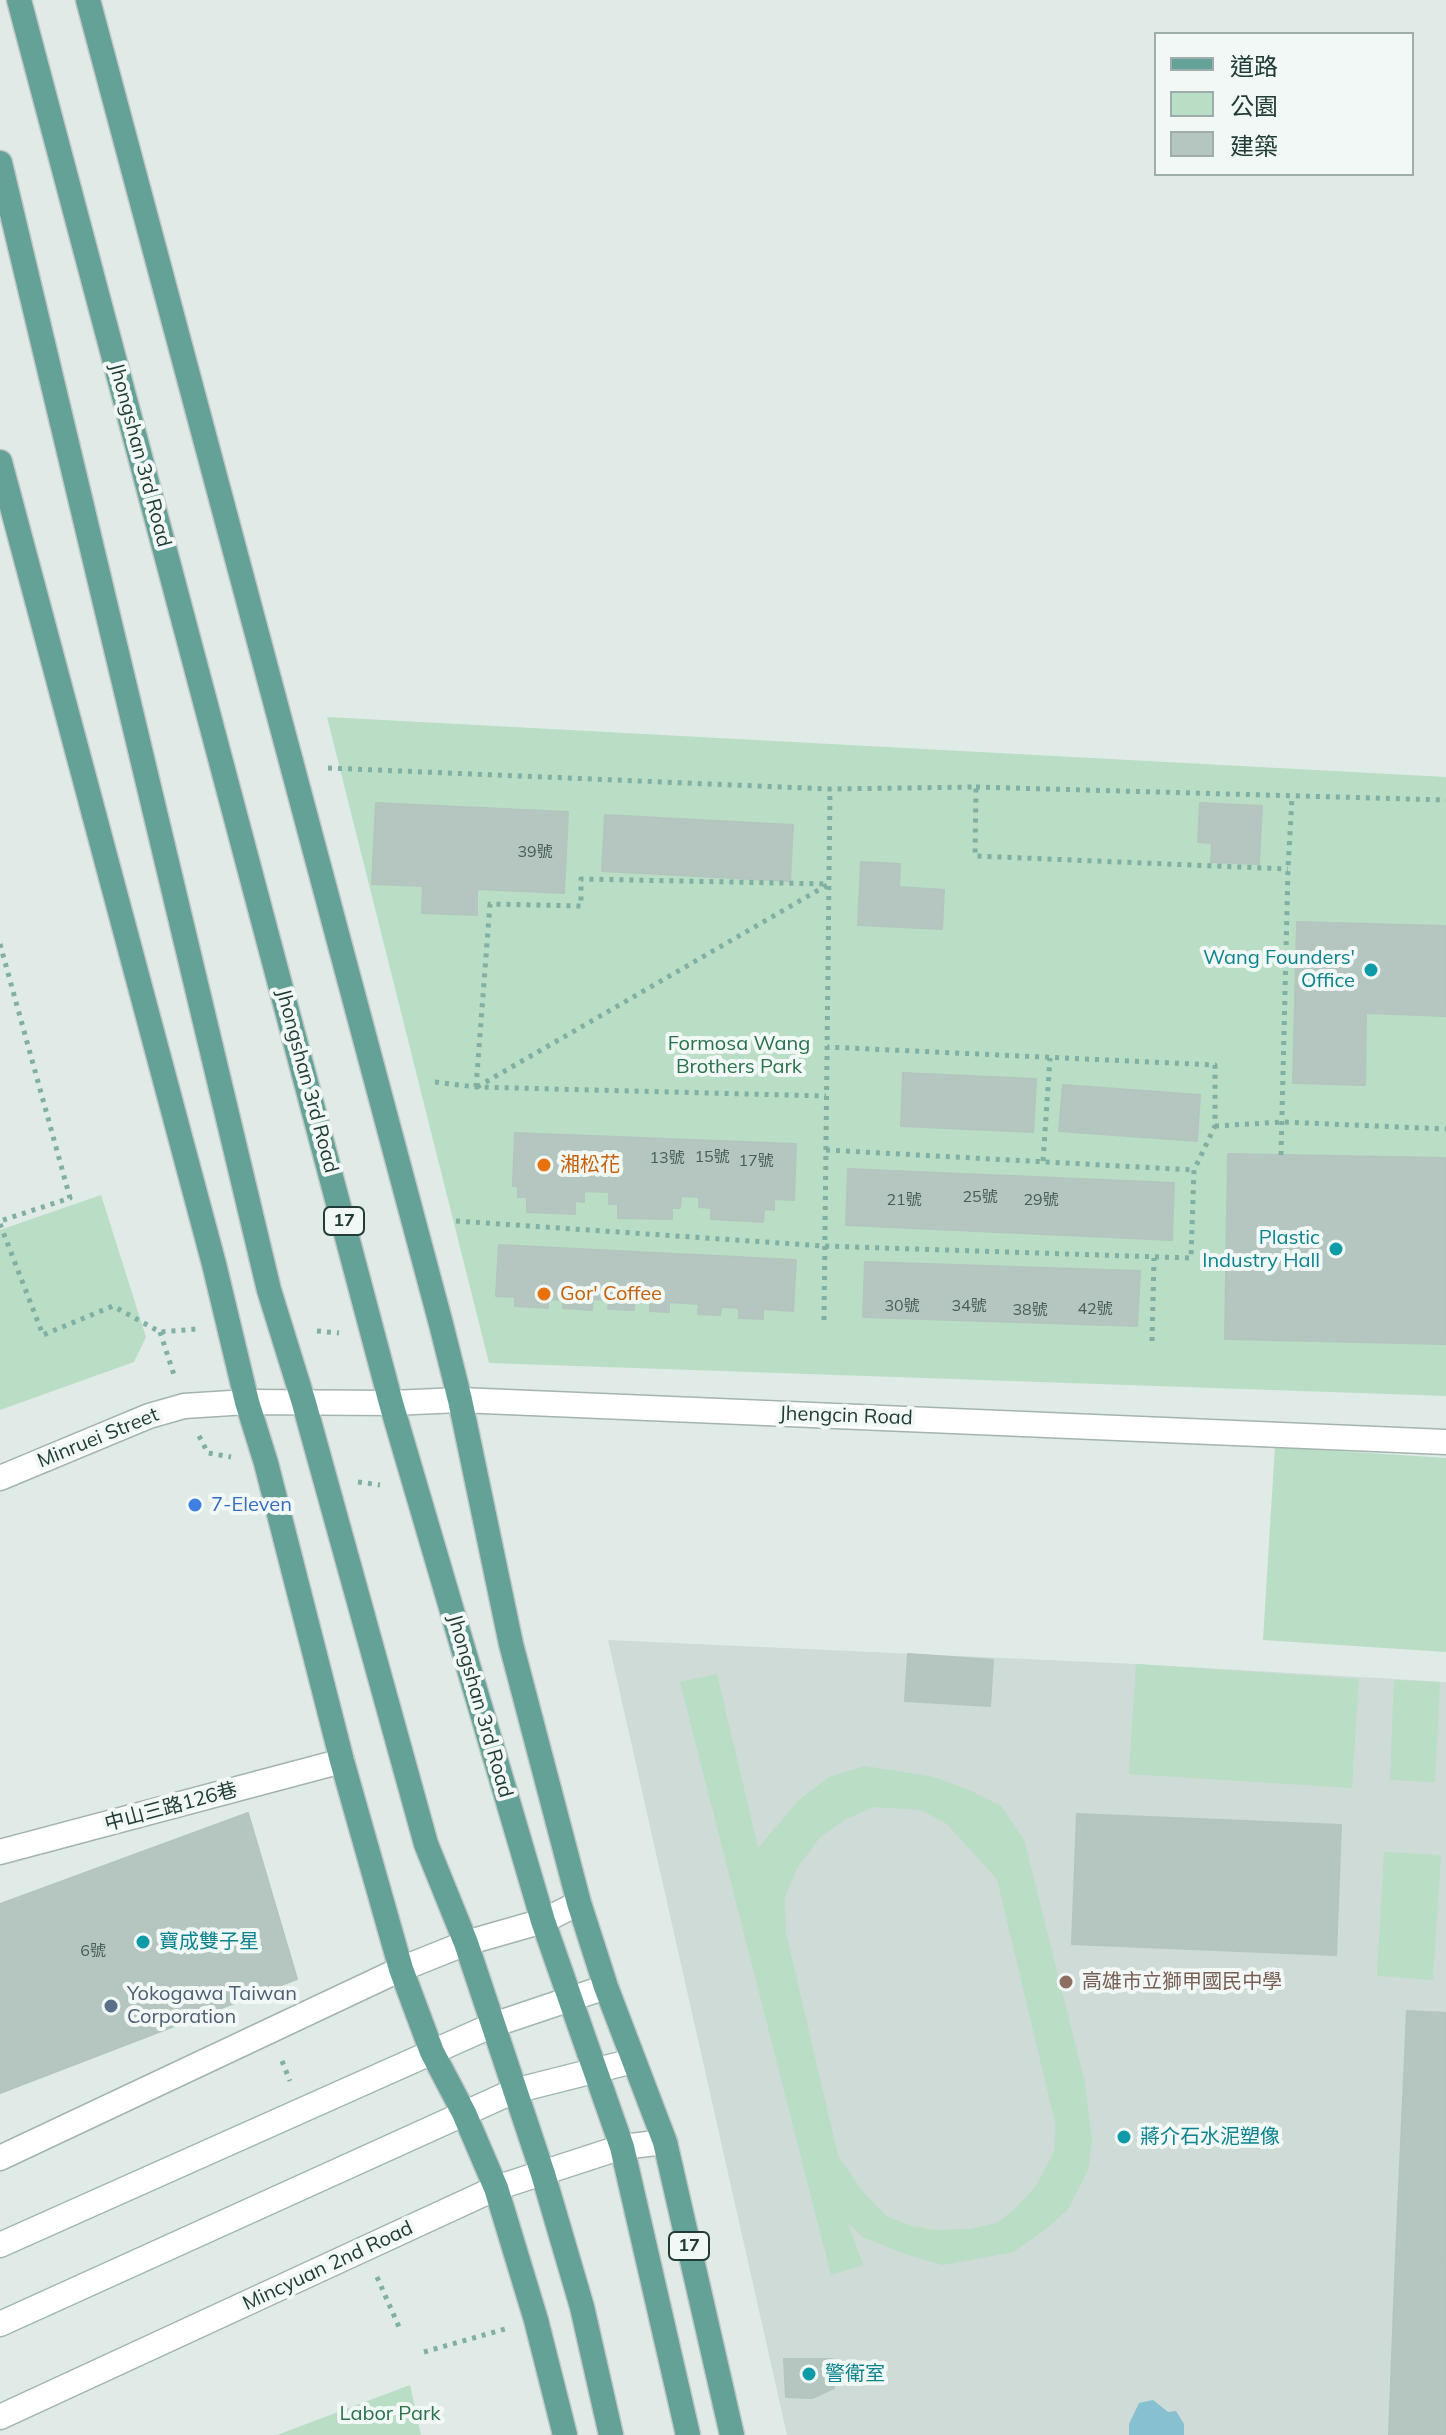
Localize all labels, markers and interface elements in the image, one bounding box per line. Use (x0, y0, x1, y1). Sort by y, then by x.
legend (1154, 32, 1414, 176)
text: 道路 (1230, 51, 1278, 81)
text: 公園 (1230, 91, 1278, 121)
text: 建築 (1230, 131, 1278, 161)
street label: Jhongshan 3rd Road (104, 360, 176, 550)
house number: 39號 (517, 842, 553, 862)
place label: Wang Founders' Office (1203, 946, 1355, 993)
marker: Wang Founders' Office (1362, 961, 1380, 979)
street label: Jhongshan 3rd Road (271, 986, 343, 1176)
park label: Formosa Wang Brothers Park (668, 1032, 810, 1079)
house number: 15號 (694, 1147, 730, 1167)
house number: 13號 (649, 1148, 685, 1168)
house number: 17號 (738, 1151, 774, 1171)
place label: 湘松花 (560, 1153, 620, 1177)
marker: 湘松花 (535, 1156, 553, 1174)
house number: 25號 (962, 1187, 998, 1207)
house number: 21號 (886, 1190, 922, 1210)
house number: 29號 (1023, 1190, 1059, 1210)
road number: 17 (324, 1207, 364, 1235)
place label: Plastic Industry Hall (1202, 1226, 1320, 1273)
marker: Plastic Industry Hall (1327, 1240, 1345, 1258)
place label: Gor' Coffee (560, 1282, 662, 1306)
marker: Gor' Coffee (535, 1285, 553, 1303)
house number: 30號 (884, 1296, 920, 1316)
house number: 34號 (951, 1296, 987, 1316)
house number: 42號 (1077, 1299, 1113, 1319)
house number: 38號 (1012, 1300, 1048, 1320)
street label: Jhengcin Road (779, 1402, 913, 1430)
street label: Minruei Street (34, 1403, 162, 1473)
place label: 7-Eleven (211, 1493, 292, 1517)
marker: 7-Eleven (186, 1496, 204, 1514)
street label: Jhongshan 3rd Road (442, 1612, 518, 1800)
street label: 中山三路126巷 (102, 1778, 240, 1836)
place label: 寶成雙子星 (159, 1930, 259, 1954)
marker: 寶成雙子星 (134, 1933, 152, 1951)
house number: 6號 (80, 1941, 106, 1961)
place label: 高雄市立獅甲國民中學 (1082, 1970, 1282, 1994)
marker: 高雄市立獅甲國民中學 (1057, 1973, 1075, 1991)
place label: Yokogawa Taiwan Corporation (127, 1982, 297, 2029)
marker: Yokogawa Taiwan Corporation (102, 1997, 120, 2015)
place label: 蔣介石水泥塑像 (1140, 2125, 1280, 2149)
marker: 蔣介石水泥塑像 (1115, 2128, 1133, 2146)
street label: Mincyuan 2nd Road (239, 2216, 417, 2316)
road number: 17 (669, 2232, 709, 2260)
place label: 警衛室 (825, 2362, 885, 2386)
marker: 警衛室 (800, 2365, 818, 2383)
park label: Labor Park (340, 2402, 440, 2426)

